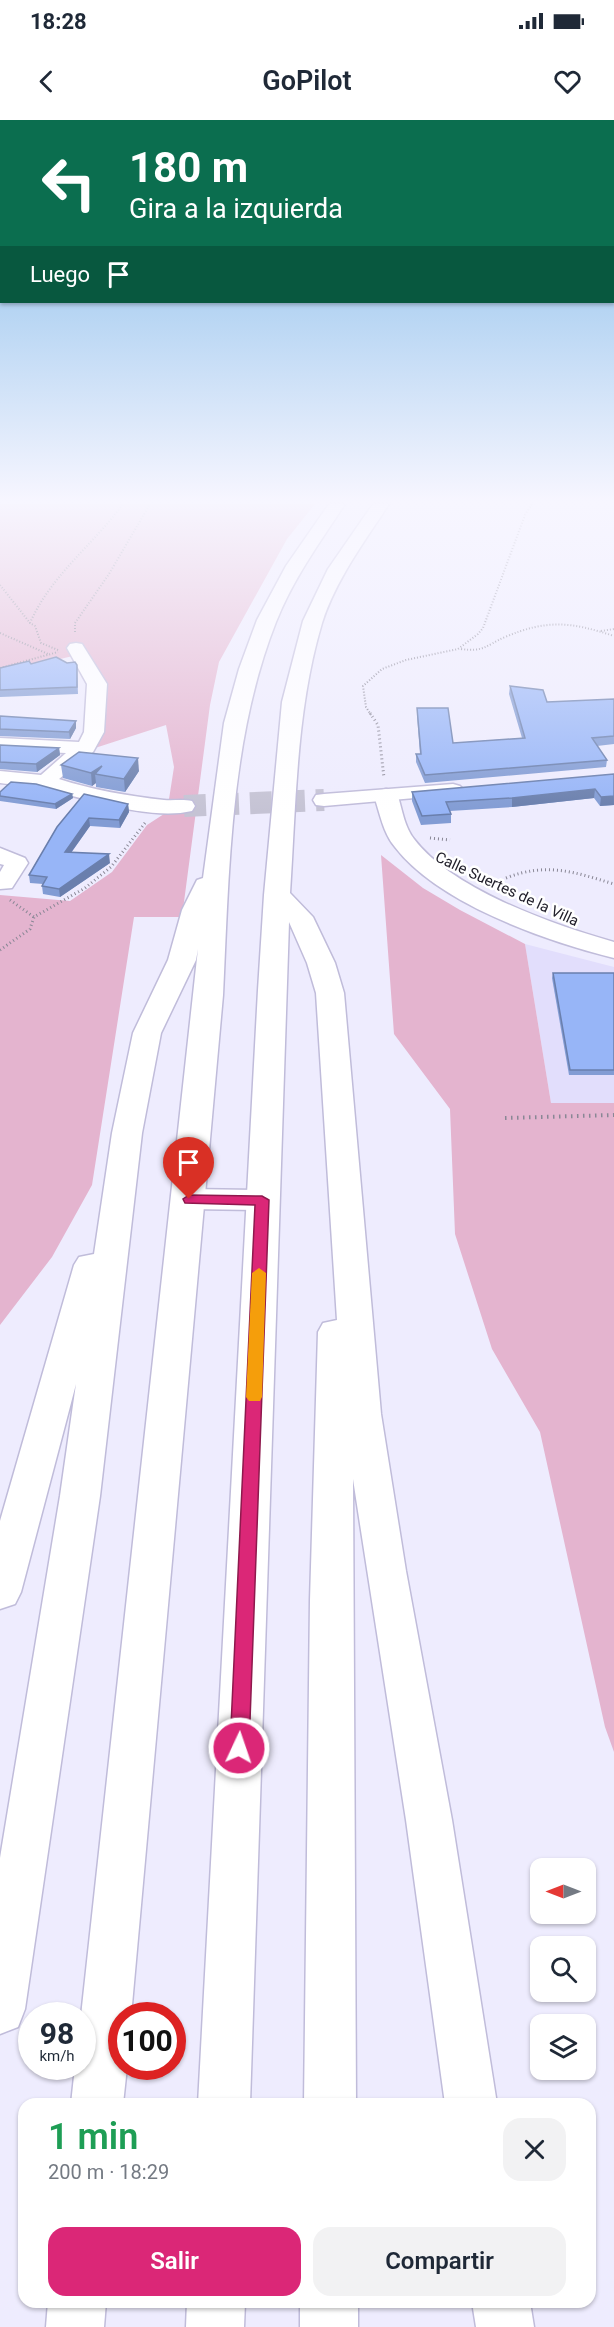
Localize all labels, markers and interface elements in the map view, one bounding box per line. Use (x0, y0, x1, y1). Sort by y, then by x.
text: 18:28 (30, 9, 87, 34)
icon: back (30, 65, 63, 98)
text: GoPilot (262, 65, 352, 97)
icon: heart (551, 65, 584, 98)
text: 180 m (129, 143, 248, 192)
icon: left (30, 144, 108, 222)
text: Gira a la izquierda (129, 193, 343, 225)
icon: arrive (102, 258, 135, 291)
text: Luego (30, 262, 90, 287)
street label: Calle Suertes de la Villa (432, 848, 582, 930)
pin (163, 1137, 214, 1199)
icon: arrive (172, 1146, 205, 1179)
position arrow (207, 1716, 271, 1780)
north arrow (530, 1858, 596, 1924)
map controls (530, 1858, 596, 2080)
button: search (530, 1936, 596, 2002)
speed limit sign: 100 (108, 2002, 186, 2080)
button: layers (530, 2014, 596, 2080)
text: 98 (40, 2016, 74, 2051)
text: km/h (39, 2047, 75, 2065)
text: 1 min (48, 2116, 138, 2158)
button: close (503, 2118, 566, 2181)
text: 200 m · 18:29 (48, 2160, 169, 2184)
button: Salir (48, 2227, 301, 2296)
button: Compartir (313, 2227, 566, 2296)

